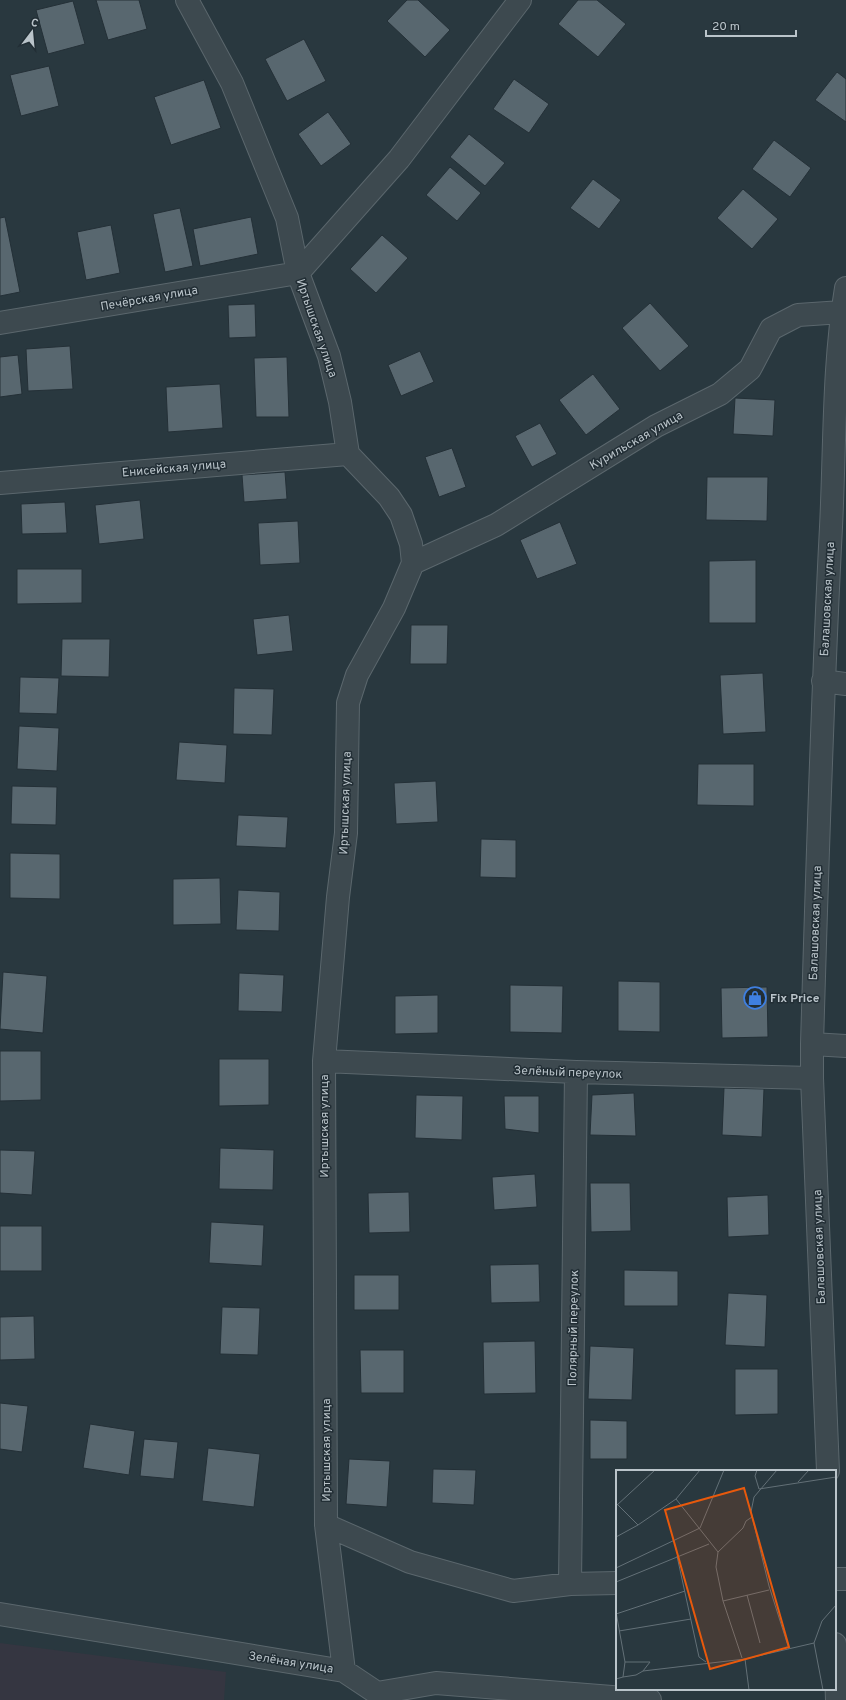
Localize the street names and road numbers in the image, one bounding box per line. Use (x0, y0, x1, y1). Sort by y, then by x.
street label: Иртышская улица (292, 277, 340, 380)
street label: Печёрская улица (99, 283, 199, 315)
street label: Курильская улица (587, 408, 686, 474)
street label: Енисейская улица (121, 456, 227, 482)
street label: Балашовская улица (817, 541, 839, 657)
street label: Иртышская улица (336, 751, 356, 855)
street label: Балашовская улица (806, 865, 826, 981)
street label: Зелёный переулок (513, 1063, 623, 1083)
street label: Иртышская улица (317, 1074, 333, 1178)
street label: Балашовская улица (810, 1189, 830, 1305)
street label: Полярный переулок (565, 1269, 583, 1386)
street label: Иртышская улица (319, 1398, 335, 1502)
street label: Зелёная улица (247, 1648, 334, 1678)

